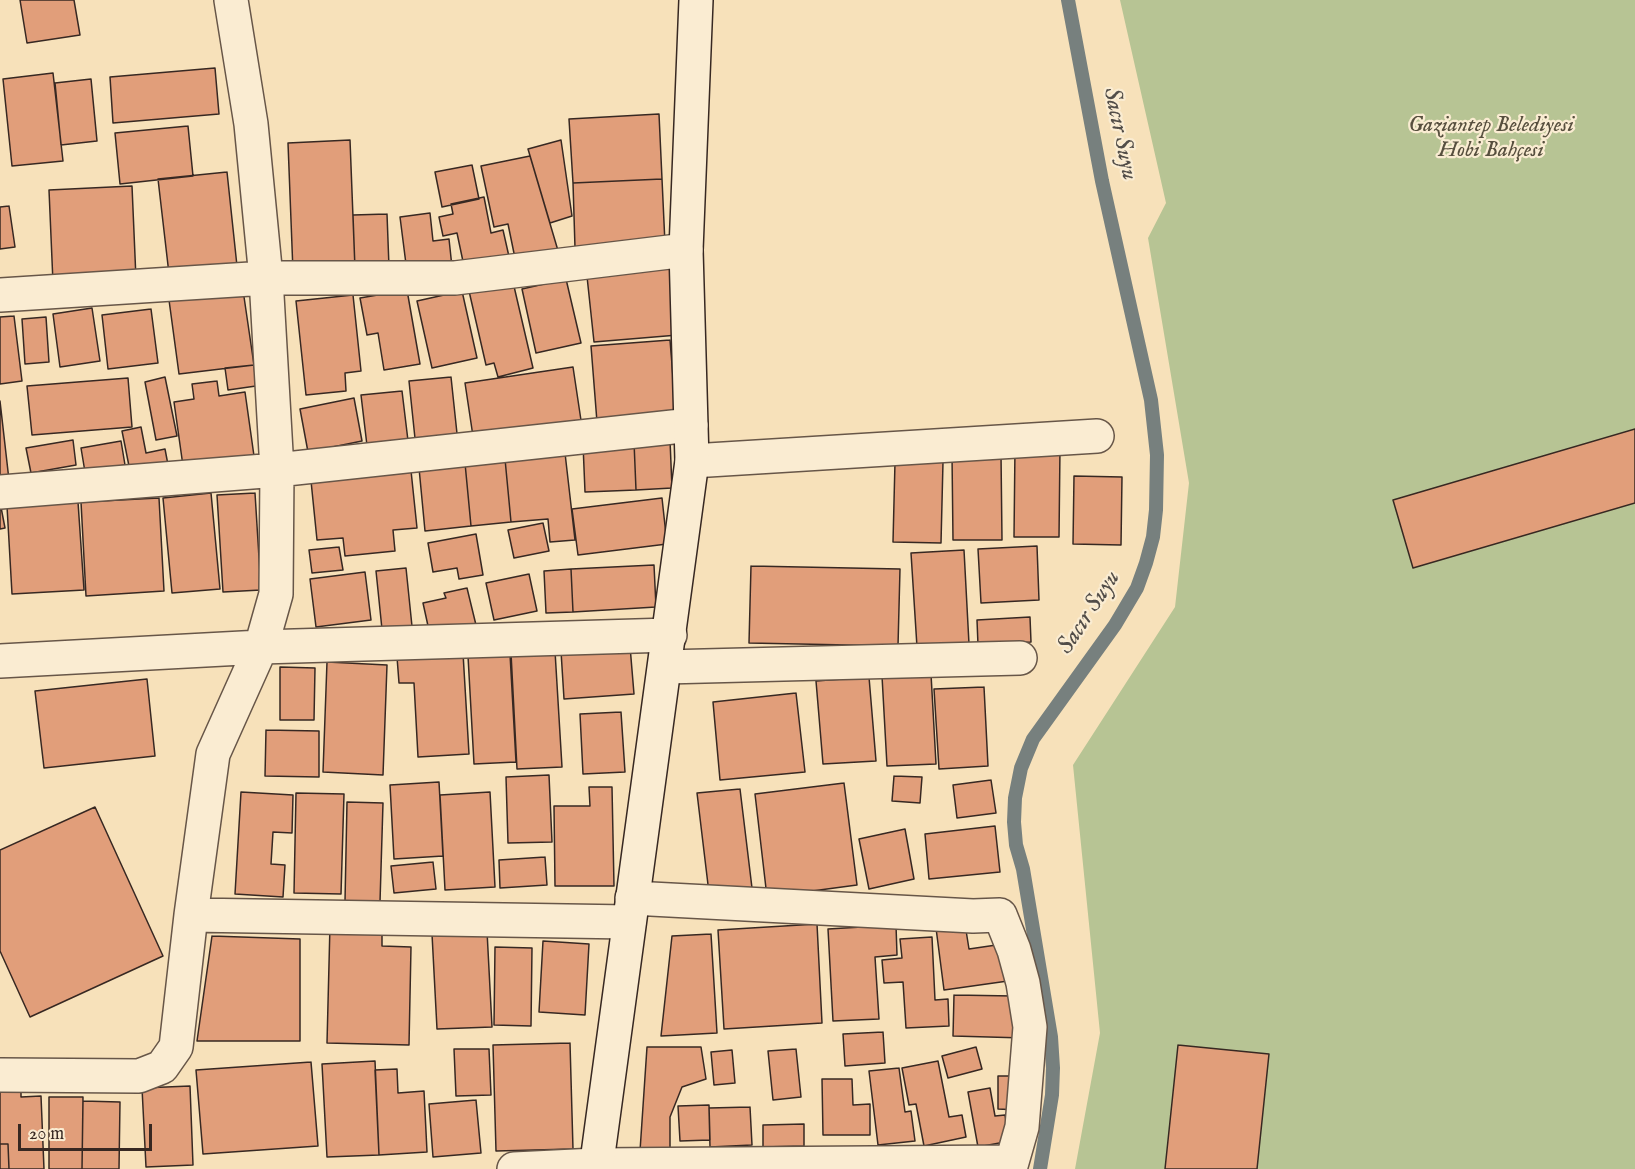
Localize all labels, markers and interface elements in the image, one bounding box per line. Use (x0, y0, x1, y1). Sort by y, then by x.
water label: Sacır Suyu (1095, 85, 1143, 183)
park label: Gaziantep Belediyesi Hobi Bahçesi (1408, 113, 1574, 164)
water label: Sacır Suyu (1052, 566, 1128, 660)
scale bar (21, 1112, 154, 1150)
text: 20 m (29, 1123, 64, 1146)

